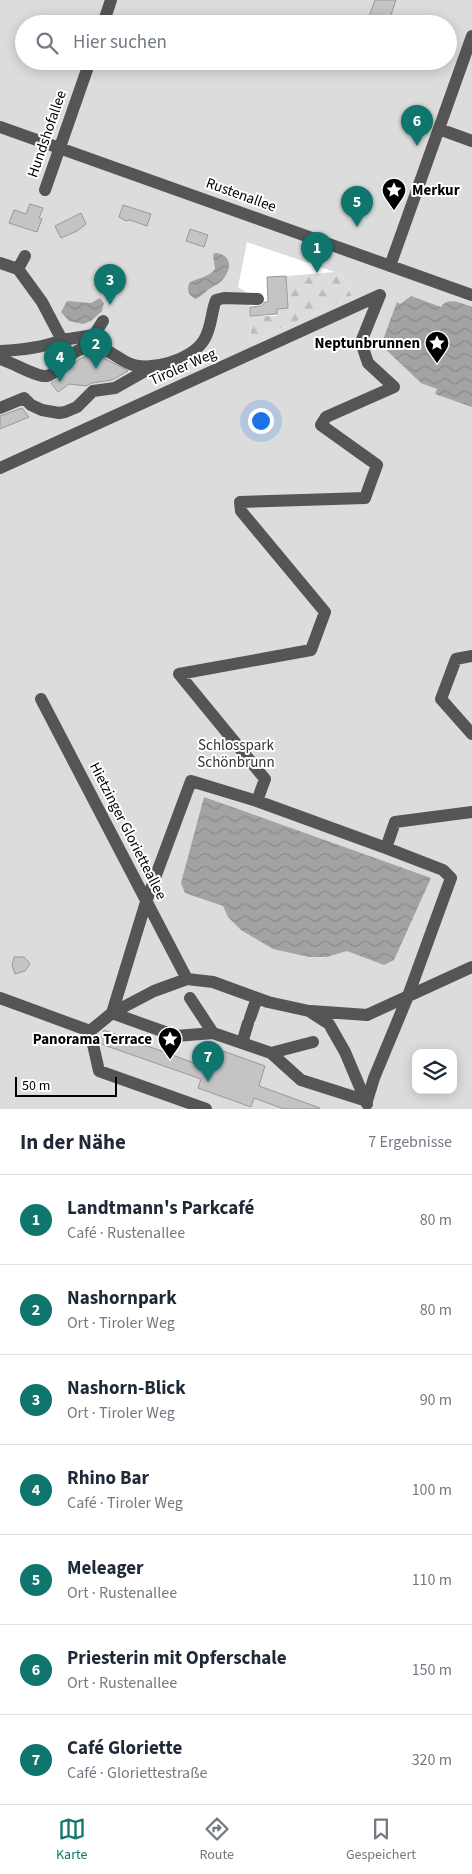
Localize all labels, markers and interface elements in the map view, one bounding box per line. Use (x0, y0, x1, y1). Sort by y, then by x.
search box (15, 15, 457, 70)
icon: search (33, 29, 61, 57)
text: Hier suchen (73, 29, 167, 56)
street label: Hundshofallee (22, 87, 72, 181)
pin: 6 (401, 105, 433, 146)
street label: Rustenallee (203, 173, 279, 217)
place icon: Merkur (381, 177, 407, 211)
place label: Merkur (412, 180, 460, 201)
pin: 5 (341, 186, 373, 227)
pin: 1 (301, 232, 333, 273)
pin: 3 (94, 264, 126, 305)
pin: 2 (80, 328, 112, 369)
place icon: Neptunbrunnen (424, 330, 450, 364)
place label: Neptunbrunnen (315, 333, 420, 354)
pin: 4 (44, 341, 76, 382)
street label: Tiroler Weg (146, 343, 220, 391)
your location (248, 408, 274, 434)
park label: Schlosspark Schönbrunn (197, 735, 275, 773)
street label: Hietzinger Glorietteallee (84, 759, 172, 903)
place icon: Panorama Terrace (157, 1026, 183, 1060)
place label: Panorama Terrace (33, 1029, 152, 1050)
pin: 7 (192, 1041, 224, 1082)
map controls (412, 1049, 457, 1094)
button: layers (412, 1049, 457, 1094)
scale bar (15, 1074, 118, 1097)
text: 50 m (22, 1076, 50, 1096)
text: In der Nähe (20, 1127, 126, 1157)
text: 7 Ergebnisse (368, 1131, 452, 1153)
text: Landtmann's Parkcafé (67, 1195, 254, 1222)
text: 1 (32, 1209, 40, 1231)
text: 80 m (420, 1209, 452, 1231)
text: Café · Rustenallee (67, 1222, 185, 1244)
text: Nashornpark (67, 1285, 177, 1312)
text: 2 (32, 1299, 40, 1321)
text: 80 m (420, 1299, 452, 1321)
text: Ort · Tiroler Weg (67, 1312, 175, 1334)
text: Nashorn-Blick (67, 1375, 186, 1402)
text: 3 (32, 1389, 40, 1411)
text: 90 m (420, 1389, 452, 1411)
text: Ort · Tiroler Weg (67, 1402, 175, 1424)
text: Rhino Bar (67, 1465, 149, 1492)
text: 4 (32, 1479, 40, 1501)
text: 100 m (412, 1479, 452, 1501)
text: Café · Tiroler Weg (67, 1492, 183, 1514)
text: Meleager (67, 1555, 144, 1582)
text: 5 (32, 1569, 40, 1591)
text: 110 m (412, 1569, 452, 1591)
text: Ort · Rustenallee (67, 1582, 177, 1604)
text: Priesterin mit Opferschale (67, 1645, 287, 1672)
text: 6 (32, 1659, 40, 1681)
text: 150 m (412, 1659, 452, 1681)
text: Ort · Rustenallee (67, 1672, 177, 1694)
text: Café Gloriette (67, 1735, 182, 1762)
text: 7 (32, 1749, 40, 1771)
text: 320 m (412, 1749, 452, 1771)
text: Café · Gloriettestraße (67, 1762, 207, 1784)
tab: Karte (56, 1815, 87, 1865)
tab: Route (199, 1815, 234, 1865)
tab: Gespeichert (346, 1815, 416, 1865)

